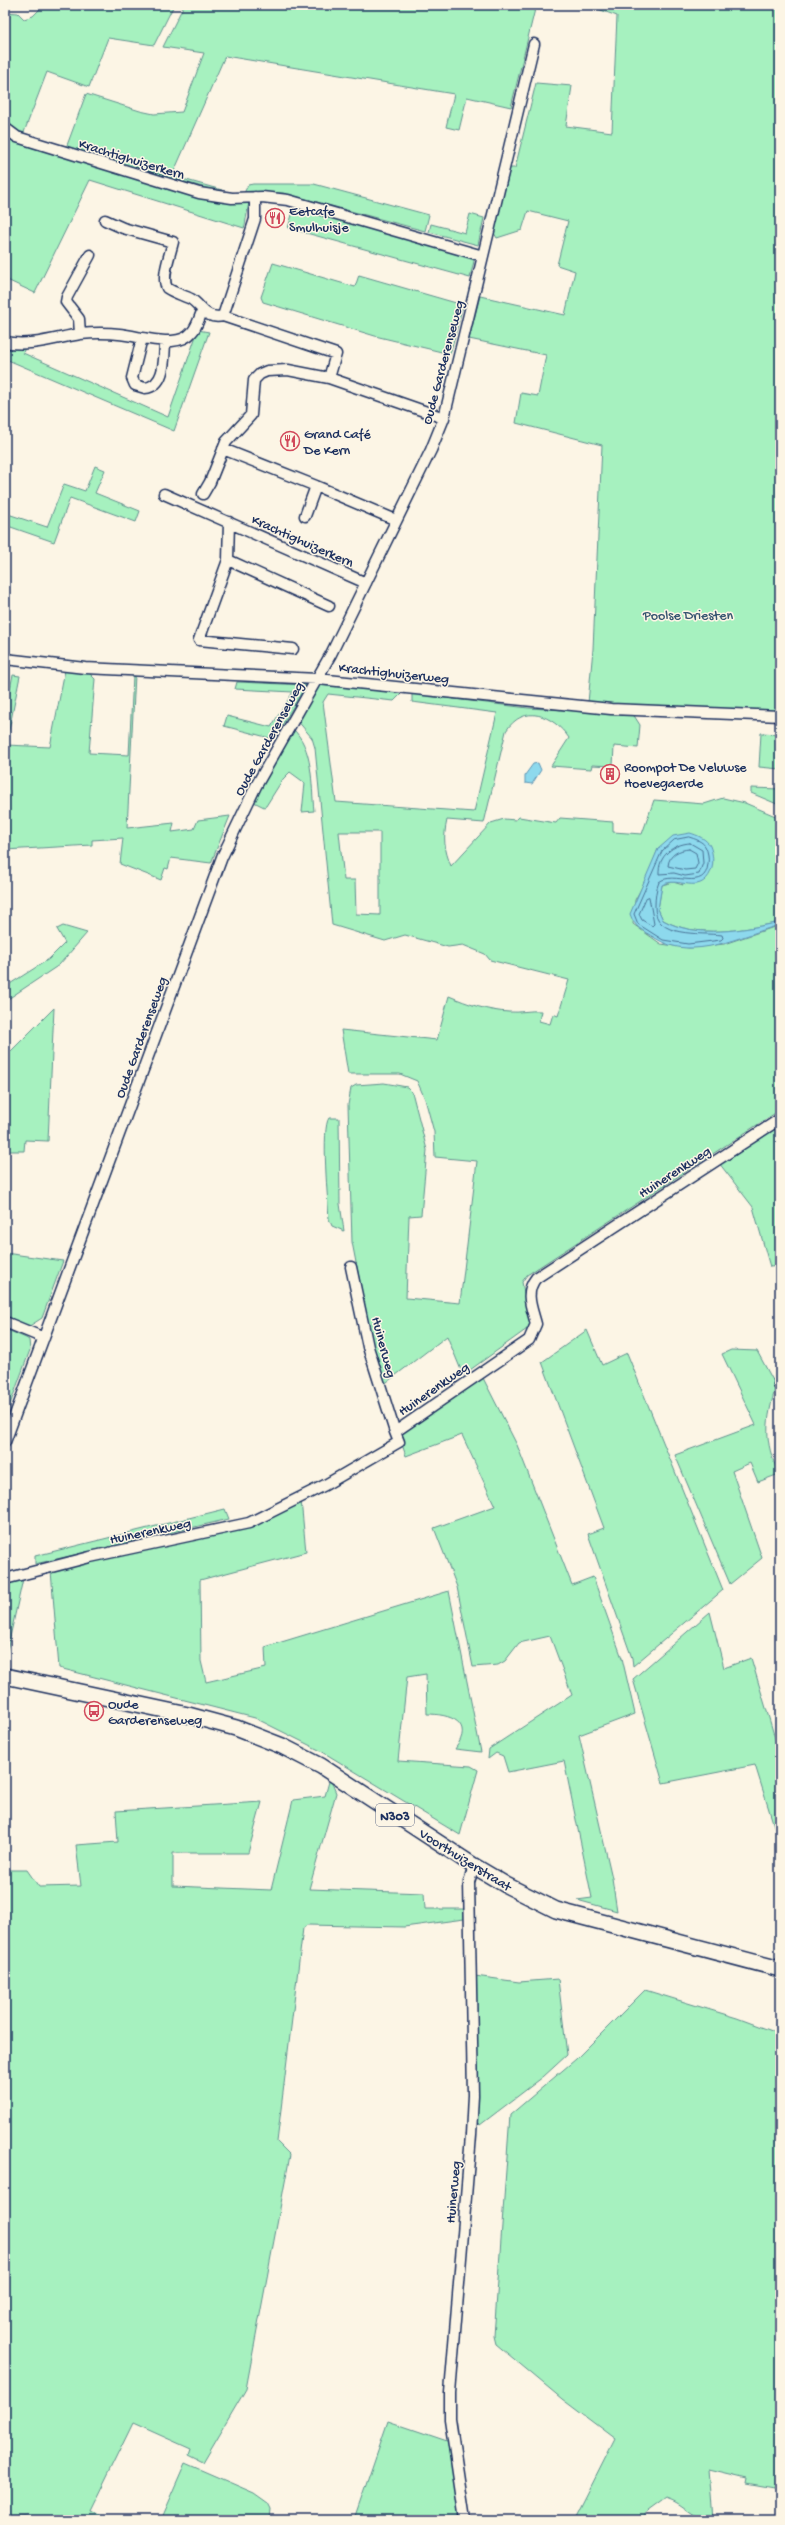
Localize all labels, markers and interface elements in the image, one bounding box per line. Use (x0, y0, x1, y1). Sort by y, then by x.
street label: Krachtighuizerkern (76, 136, 187, 185)
place label: Eetcafe Smulhuisje (289, 204, 349, 237)
restaurant icon: Eetcafe Smulhuisje (264, 207, 286, 229)
street label: Oude Garderenseweg (420, 299, 469, 427)
place label: Grand Café De Kern (303, 427, 371, 460)
restaurant icon: Grand Café De Kern (279, 430, 301, 452)
street label: Krachtighuizerkern (248, 512, 356, 573)
park label: Poolse Driesten (642, 608, 733, 625)
street label: Krachtighuizerweg (338, 660, 450, 689)
street label: Oude Garderenseweg (232, 679, 309, 799)
place label: Roompot De Veluwse Hoevegaerde (624, 760, 747, 793)
building icon: Roompot De Veluwse Hoevegaerde (599, 763, 621, 785)
street label: Oude Garderenseweg (112, 975, 172, 1101)
street label: Huinerenkweg (636, 1143, 715, 1203)
street label: Huinerweg (366, 1315, 399, 1380)
street label: Huinerenkweg (396, 1359, 473, 1421)
street label: Huinerenkweg (108, 1516, 193, 1549)
place label: Oude Garderenseweg (108, 1697, 202, 1730)
bus stop icon: Oude Garderenseweg (83, 1700, 105, 1722)
road number: N303 (376, 1804, 414, 1826)
street label: Voorthuizerstraat (415, 1825, 515, 1897)
street label: Huinerweg (443, 2160, 466, 2224)

